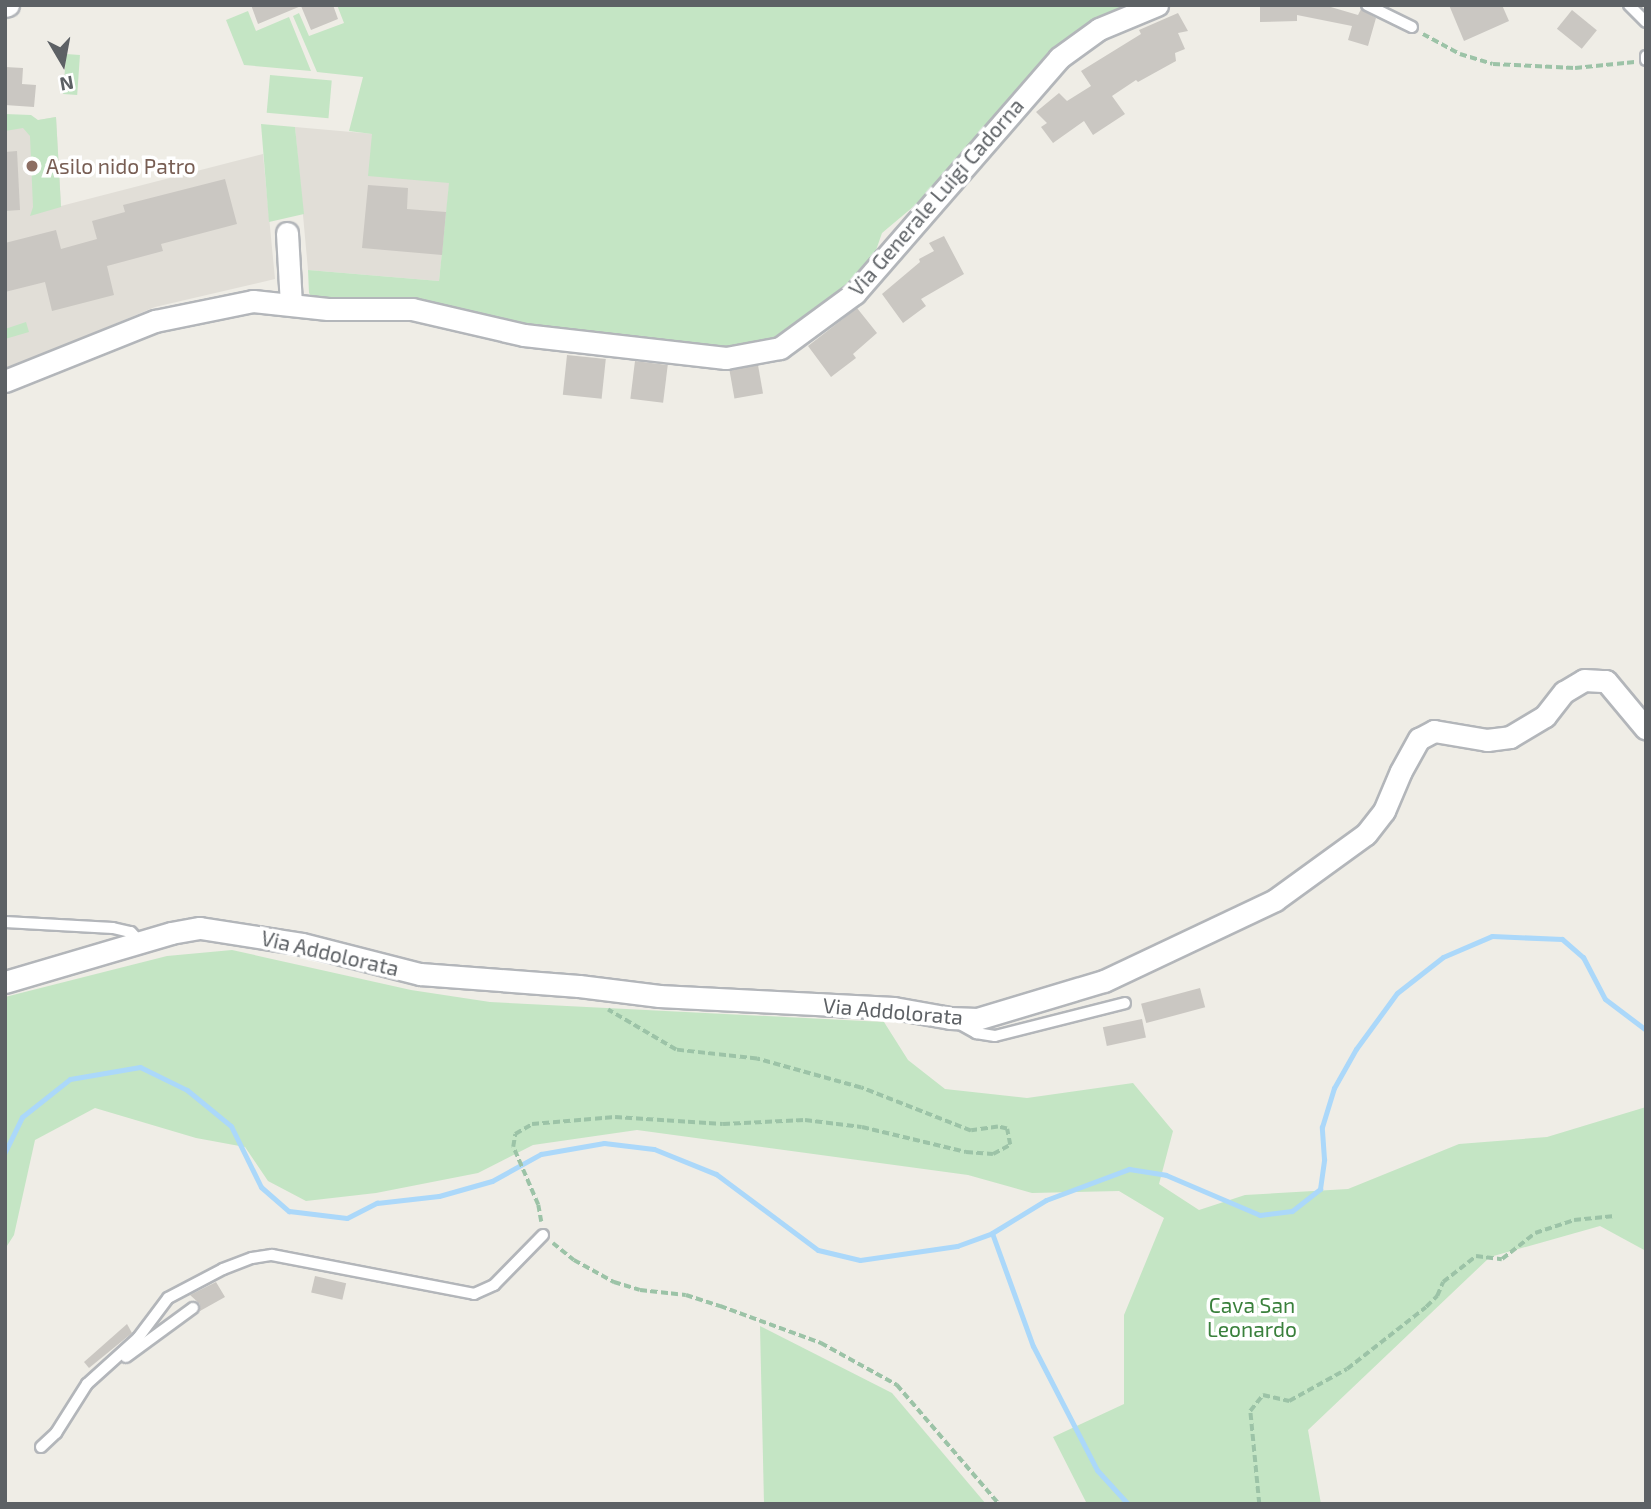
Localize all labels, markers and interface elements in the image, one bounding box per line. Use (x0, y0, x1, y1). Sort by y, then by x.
north arrow (28, 28, 98, 98)
text: N (58, 72, 75, 97)
street label: Via Generale Luigi Cadorna (843, 93, 1029, 301)
place label: Asilo nido Patro (46, 153, 196, 179)
marker: Asilo nido Patro (24, 158, 40, 174)
street label: Via Addolorata (259, 925, 401, 981)
street label: Via Addolorata (822, 992, 964, 1030)
park label: Cava San Leonardo (1207, 1292, 1297, 1342)

